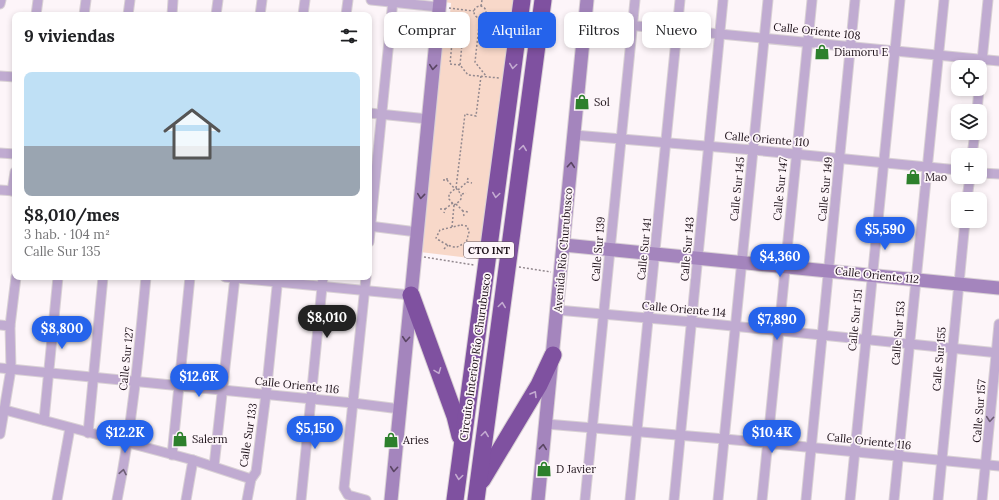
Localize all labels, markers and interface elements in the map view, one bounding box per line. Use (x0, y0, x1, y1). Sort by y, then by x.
chip: Comprar (384, 12, 470, 48)
chip: Alquilar (478, 12, 556, 48)
chip: Filtros (564, 12, 634, 48)
chip: Nuevo (642, 12, 711, 48)
street label: Calle Oriente 108 (773, 19, 861, 43)
text: 9 viviendas (24, 25, 115, 47)
icon: filters (338, 25, 360, 47)
shop icon: Diamoru E (813, 43, 831, 61)
place label: Diamoru E (834, 45, 888, 59)
map controls (951, 60, 987, 228)
button: locate (951, 60, 987, 96)
one-way arrow (509, 63, 518, 69)
one-way arrow (429, 64, 438, 70)
shop icon: Sol (573, 93, 591, 111)
place label: Sol (594, 95, 610, 109)
icon: home (156, 98, 228, 170)
button: layers (951, 104, 987, 140)
street label: Calle Oriente 110 (724, 128, 810, 150)
one-way arrow (518, 145, 527, 151)
button: + (951, 148, 987, 184)
street label: Calle Sur 145 (727, 156, 747, 222)
street label: Calle Sur 149 (815, 156, 835, 222)
street label: Calle Sur 147 (770, 157, 790, 221)
one-way arrow (567, 162, 576, 168)
shop icon: Mao (904, 168, 922, 186)
place label: Mao (925, 170, 947, 184)
street label: Avenida Río Churubusco (550, 187, 575, 314)
one-way arrow (492, 192, 501, 198)
button: − (951, 192, 987, 228)
one-way arrow (416, 193, 425, 199)
text: $8,010/mes (24, 204, 120, 226)
street label: Calle Sur 139 (588, 216, 608, 282)
street label: Calle Sur 143 (677, 216, 697, 282)
street label: Calle Sur 141 (634, 217, 654, 281)
pin: $5,590 (852, 217, 918, 251)
text: $5,590 (865, 221, 905, 238)
text: 3 hab. · 104 m² (24, 226, 110, 243)
road number: CTO INT (464, 242, 514, 258)
text: Calle Sur 135 (24, 243, 101, 260)
pin: $4,360 (747, 244, 813, 278)
text: $4,360 (759, 248, 801, 265)
street label: Calle Oriente 112 (834, 264, 920, 286)
street label: Circuito Interior Río Churubusco (456, 272, 494, 442)
street label: Calle Sur 151 (845, 288, 865, 352)
street label: Calle Oriente 114 (641, 298, 727, 320)
street label: Calle Sur 153 (888, 300, 908, 366)
one-way arrow (497, 302, 506, 308)
pin: $8,010 (294, 305, 360, 339)
pin: $7,890 (744, 307, 810, 341)
text: $8,010 (307, 309, 347, 326)
text: $7,890 (757, 311, 797, 328)
pin: $8,800 (29, 316, 95, 350)
text: $8,800 (41, 320, 83, 337)
street label: Calle Sur 155 (929, 326, 949, 392)
street label: Calle Sur 127 (116, 327, 136, 391)
one-way arrow (402, 336, 411, 342)
pin: $12.6K (166, 364, 232, 398)
one-way arrow (434, 367, 442, 374)
text: $12.6K (179, 368, 219, 385)
street label: Calle Oriente 116 (254, 374, 340, 396)
street label: Calle Sur 157 (969, 379, 989, 443)
one-way arrow (529, 391, 536, 398)
street label: Calle Sur 133 (236, 402, 260, 468)
pin: $5,150 (282, 416, 348, 450)
one-way arrow (986, 416, 995, 422)
pin: $12.2K (92, 420, 158, 454)
text: $5,150 (296, 420, 334, 437)
pin: $10.4K (739, 420, 805, 454)
text: $12.2K (105, 424, 145, 441)
text: $10.4K (752, 424, 792, 441)
shop icon: Salerm (171, 430, 189, 448)
street label: Calle Oriente 116 (826, 430, 912, 452)
shop icon: Aries (382, 431, 400, 449)
one-way arrow (480, 431, 489, 437)
place label: Salerm (192, 432, 228, 446)
place label: Aries (402, 433, 429, 447)
one-way arrow (539, 444, 548, 450)
shop icon: D Javier (535, 460, 553, 478)
place label: D Javier (556, 462, 596, 476)
one-way arrow (390, 466, 399, 472)
one-way arrow (118, 469, 126, 475)
one-way arrow (454, 474, 463, 480)

